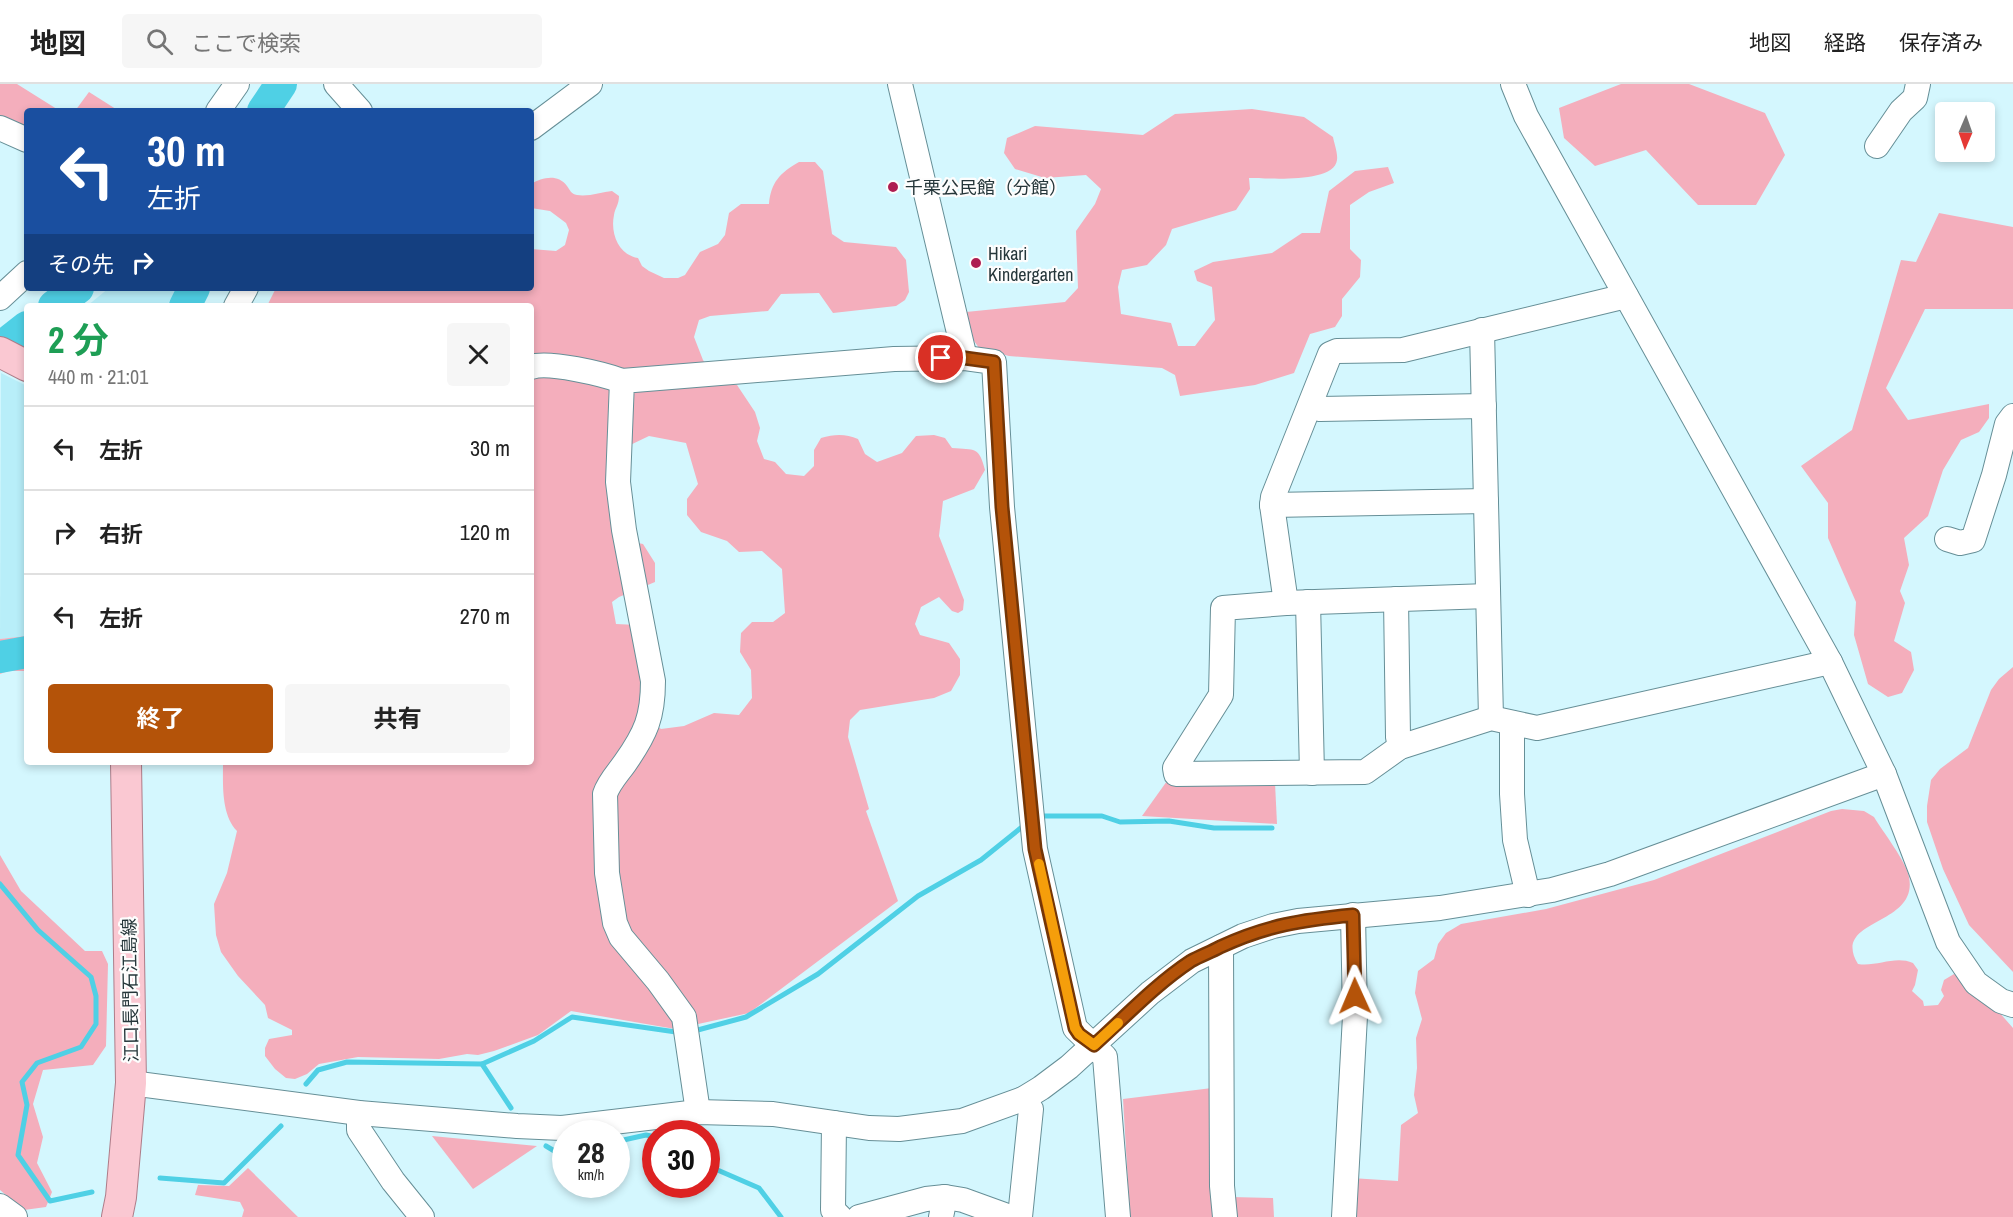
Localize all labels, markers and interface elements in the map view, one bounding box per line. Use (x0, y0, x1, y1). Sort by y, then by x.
search box (122, 14, 542, 68)
text: 地図 (30, 24, 86, 62)
icon: search (143, 25, 176, 58)
text: ここで検索 (191, 28, 301, 58)
text: 地図 (1749, 28, 1791, 57)
text: 経路 (1824, 28, 1866, 57)
text: 保存済み (1899, 28, 1983, 57)
north arrow (1935, 102, 1995, 162)
map controls (1935, 102, 1995, 162)
text: 30 m (147, 123, 226, 179)
icon: left (48, 132, 126, 210)
place label: 千栗公民館（分館） (905, 175, 1067, 200)
text: 左折 (147, 180, 201, 216)
marker: 千栗公民館（分館） (886, 180, 900, 194)
place label: Hikari Kindergarten (988, 241, 1073, 287)
icon: right (126, 246, 159, 279)
text: その先 (48, 249, 114, 279)
marker: Hikari Kindergarten (969, 256, 983, 270)
text: 2 分 (48, 316, 109, 364)
button: close (447, 323, 510, 386)
pin (915, 332, 966, 383)
icon: arrive (924, 341, 957, 374)
text: 440 m · 21:01 (48, 363, 148, 390)
icon: left (48, 432, 81, 465)
text: 30 m (470, 433, 510, 463)
text: 左折 (99, 435, 143, 465)
icon: right (48, 516, 81, 549)
text: 120 m (460, 517, 510, 547)
text: 右折 (99, 519, 143, 549)
icon: left (48, 600, 81, 633)
text: 270 m (460, 601, 510, 631)
text: 左折 (99, 603, 143, 633)
button: 終了 (48, 684, 273, 753)
button: 共有 (285, 684, 510, 753)
street label: 江口長門石江島線 (116, 918, 144, 1062)
position arrow (1323, 964, 1387, 1028)
speed limit sign: 30 (642, 1120, 720, 1198)
text: 28 (577, 1132, 605, 1172)
text: km/h (578, 1164, 604, 1185)

